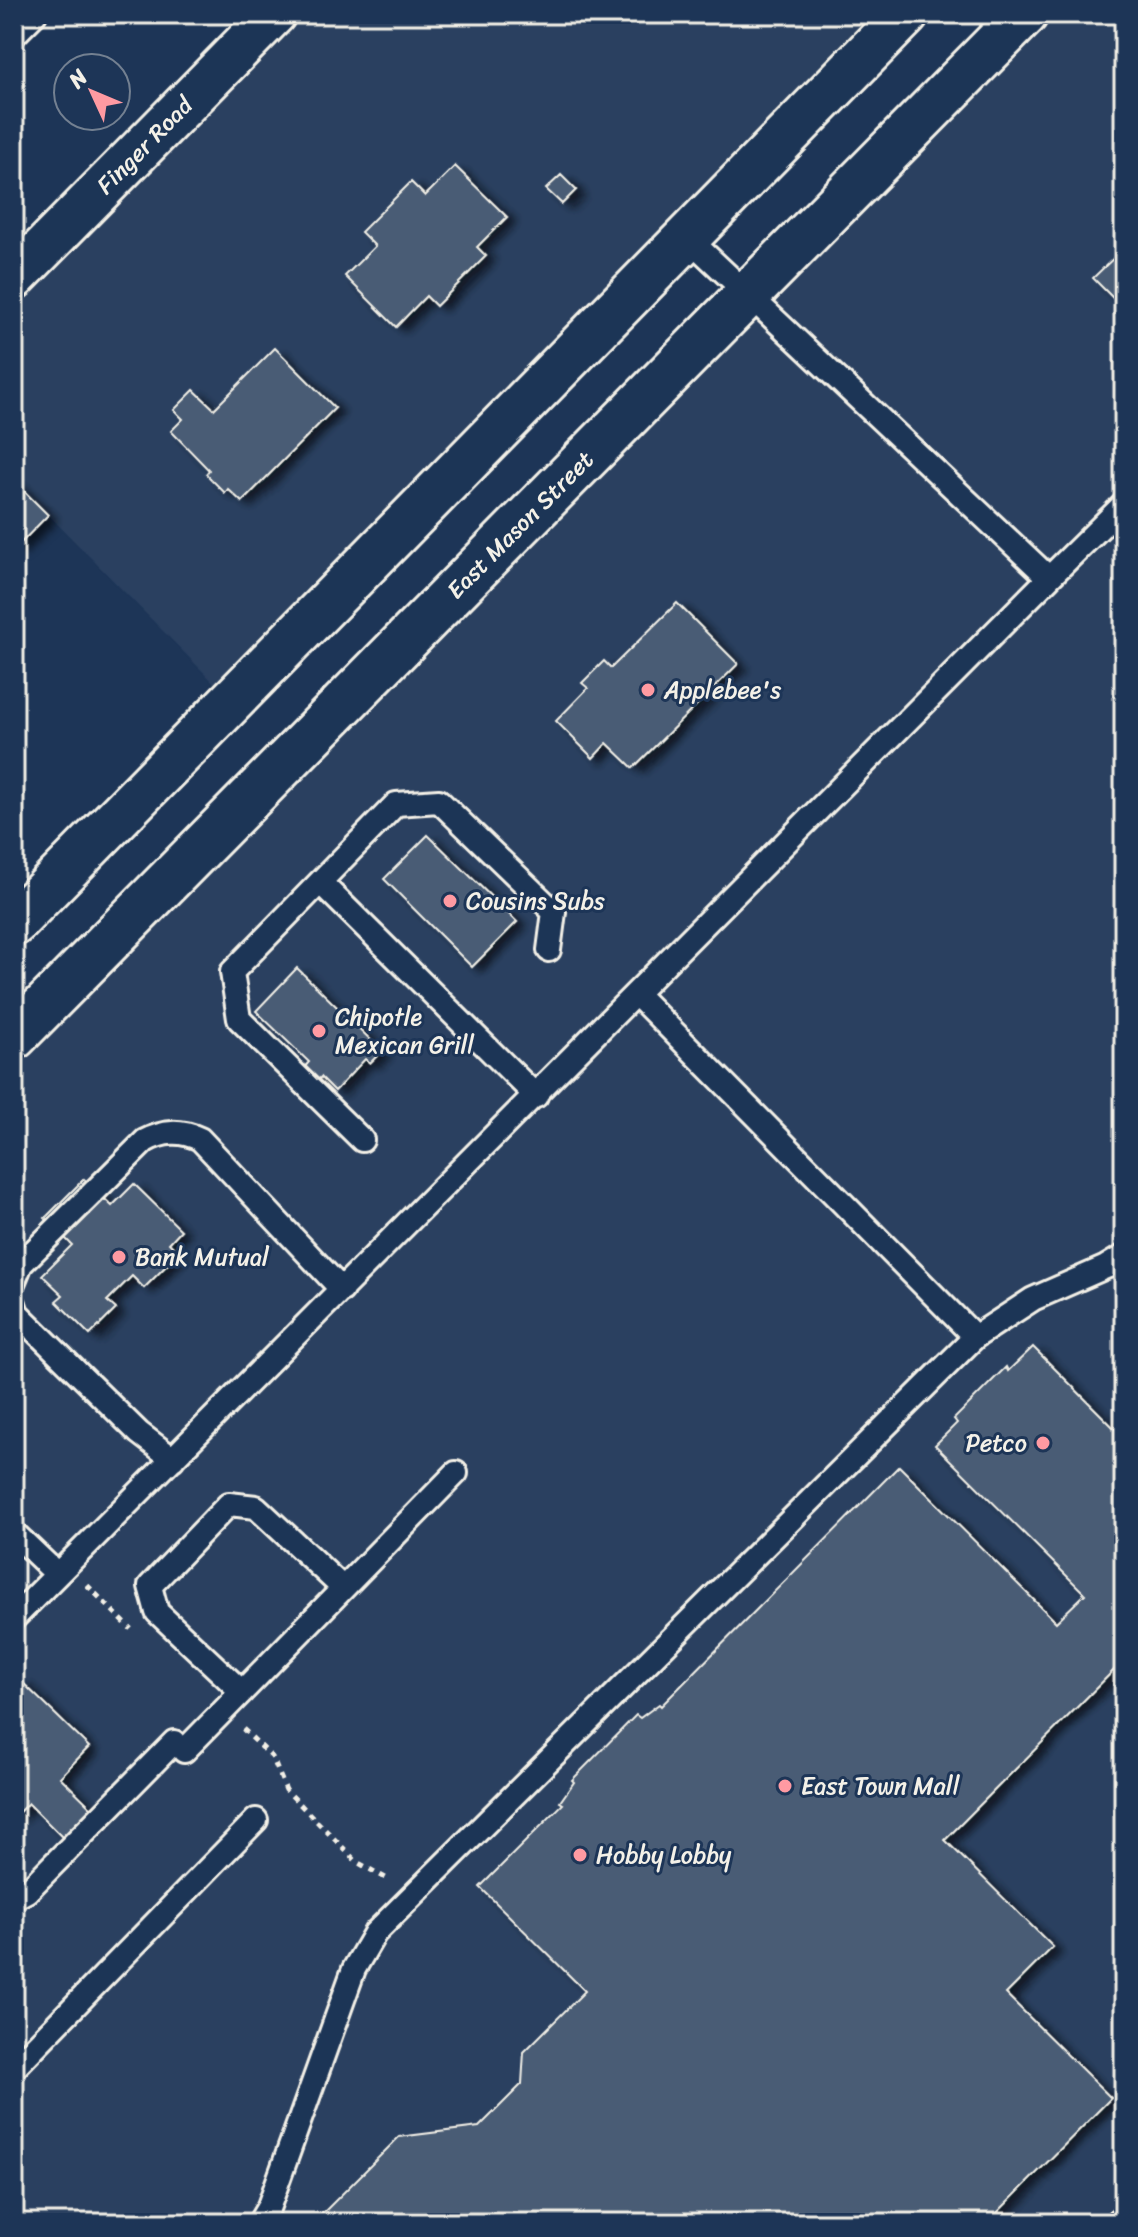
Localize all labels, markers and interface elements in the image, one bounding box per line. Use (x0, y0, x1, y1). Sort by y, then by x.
north arrow (52, 52, 132, 132)
text: N (58, 59, 98, 98)
street label: Finger Road (86, 85, 205, 205)
street label: East Mason Street (436, 440, 604, 609)
place label: Applebee's (663, 669, 781, 711)
marker: Applebee's (639, 681, 657, 699)
place label: Cousins Subs (466, 880, 605, 922)
marker: Cousins Subs (441, 892, 459, 910)
place label: Chipotle Mexican Grill (335, 996, 475, 1066)
marker: Chipotle Mexican Grill (310, 1022, 328, 1040)
place label: Bank Mutual (135, 1236, 270, 1278)
marker: Bank Mutual (110, 1248, 128, 1266)
place label: Petco (965, 1422, 1027, 1464)
marker: Petco (1034, 1434, 1052, 1452)
place label: East Town Mall (801, 1765, 961, 1807)
marker: East Town Mall (776, 1777, 794, 1795)
place label: Hobby Lobby (596, 1834, 732, 1876)
marker: Hobby Lobby (571, 1846, 589, 1864)

